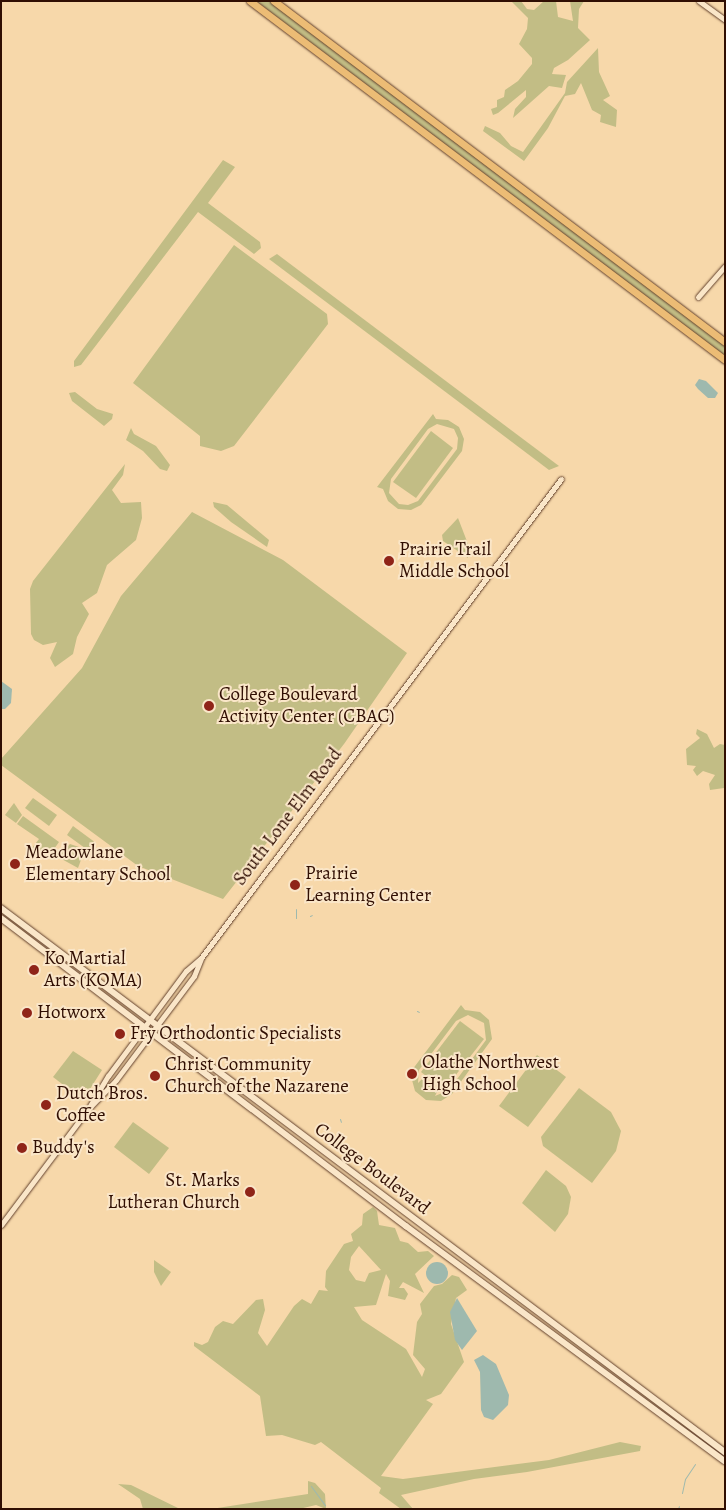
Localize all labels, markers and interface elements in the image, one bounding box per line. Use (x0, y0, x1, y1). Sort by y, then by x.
place label: Prairie Trail Middle School (399, 539, 509, 583)
marker: Prairie Trail Middle School (383, 555, 395, 567)
place label: College Boulevard Activity Center (CBAC) (219, 684, 395, 728)
marker: College Boulevard Activity Center (CBAC) (203, 700, 215, 712)
street label: South Lone Elm Road (229, 744, 347, 890)
place label: Meadowlane Elementary School (25, 842, 170, 886)
marker: Meadowlane Elementary School (9, 858, 21, 870)
place label: Prairie Learning Center (305, 863, 431, 907)
marker: Prairie Learning Center (289, 879, 301, 891)
place label: Ko Martial Arts (KOMA) (44, 948, 142, 992)
marker: Ko Martial Arts (KOMA) (28, 964, 40, 976)
place label: Hotworx (37, 1002, 106, 1024)
marker: Hotworx (21, 1007, 33, 1019)
place label: Fry Orthodontic Specialists (130, 1023, 341, 1045)
marker: Fry Orthodontic Specialists (114, 1028, 126, 1040)
place label: Olathe Northwest High School (422, 1052, 559, 1096)
place label: Christ Community Church of the Nazarene (165, 1054, 349, 1098)
marker: Olathe Northwest High School (406, 1068, 418, 1080)
marker: Christ Community Church of the Nazarene (149, 1070, 161, 1082)
place label: Dutch Bros. Coffee (56, 1083, 149, 1127)
marker: Dutch Bros. Coffee (40, 1099, 52, 1111)
street label: College Boulevard (310, 1118, 434, 1220)
place label: Buddy's (32, 1137, 95, 1159)
marker: Buddy's (16, 1142, 28, 1154)
place label: St. Marks Lutheran Church (107, 1170, 240, 1214)
marker: St. Marks Lutheran Church (244, 1186, 256, 1198)

